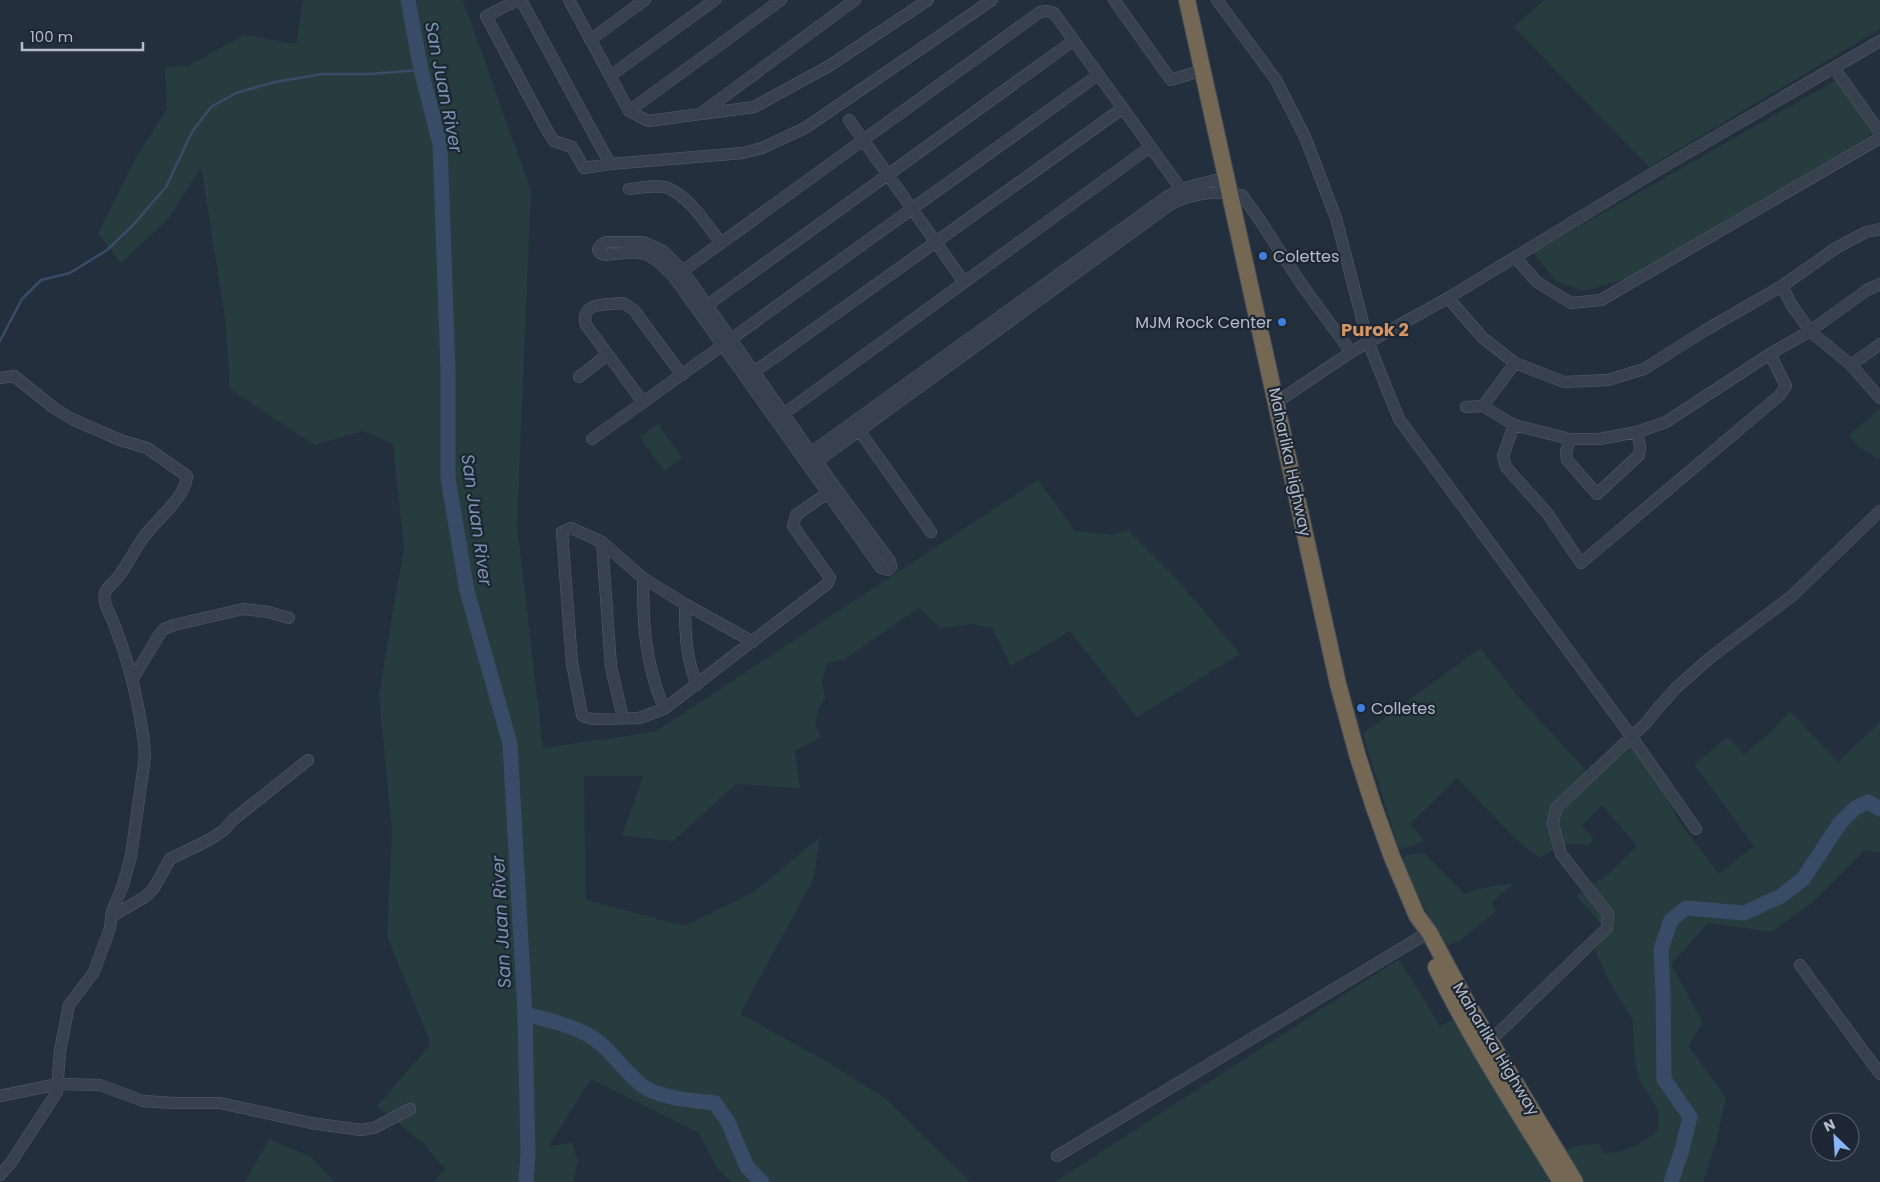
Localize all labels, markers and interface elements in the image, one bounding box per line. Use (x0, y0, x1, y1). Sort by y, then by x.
water label: San Juan River (419, 19, 469, 156)
scale bar (22, 20, 144, 52)
text: 100 m (30, 26, 73, 47)
place label: Colettes (1273, 245, 1339, 268)
marker: Colettes (1257, 250, 1269, 262)
place label: MJM Rock Center (1135, 311, 1272, 334)
marker: MJM Rock Center (1276, 316, 1288, 328)
district label: Purok 2 (1341, 317, 1409, 342)
street label: Maharlika Highway (1263, 385, 1317, 539)
water label: San Juan River (455, 452, 499, 589)
place label: Colletes (1371, 697, 1435, 720)
marker: Colletes (1355, 702, 1367, 714)
water label: San Juan River (485, 854, 517, 989)
street label: Maharlika Highway (1447, 978, 1545, 1120)
north arrow (1810, 1112, 1860, 1162)
text: N (1821, 1114, 1839, 1137)

